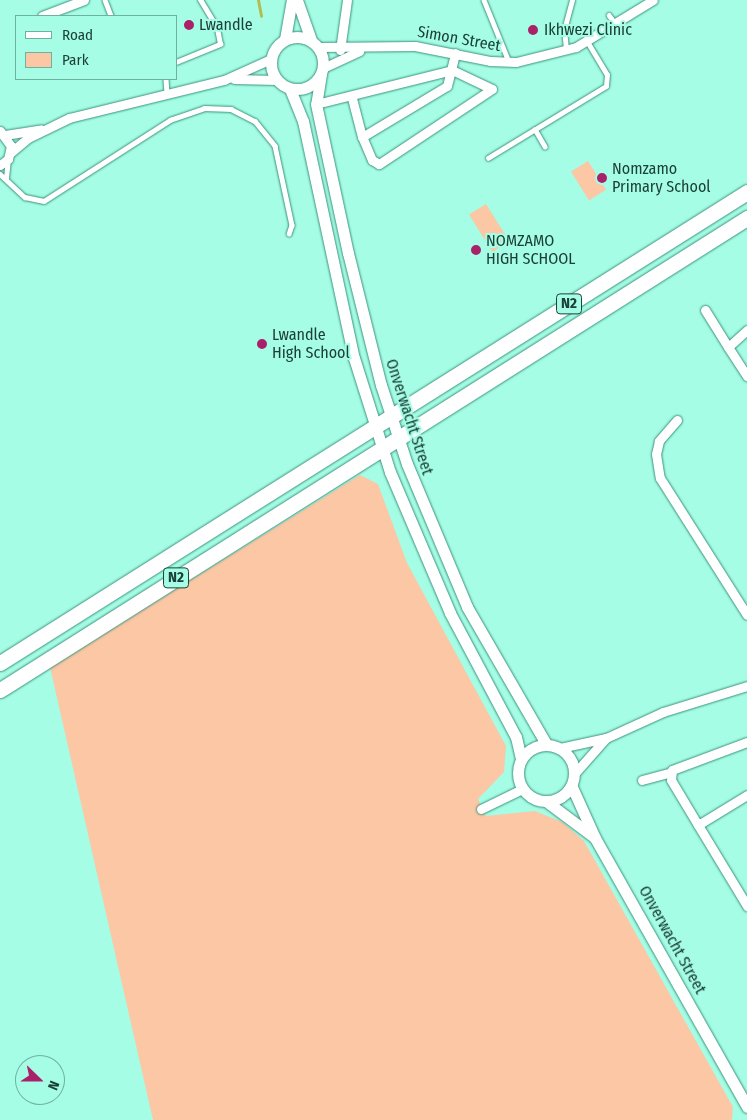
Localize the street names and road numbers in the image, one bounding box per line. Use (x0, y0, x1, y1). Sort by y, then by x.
street label: Simon Street (416, 22, 502, 56)
road number: N2 (555, 292, 583, 316)
street label: Onverwacht Street (381, 357, 437, 477)
road number: N2 (162, 566, 190, 590)
street label: Onverwacht Street (634, 883, 710, 997)

